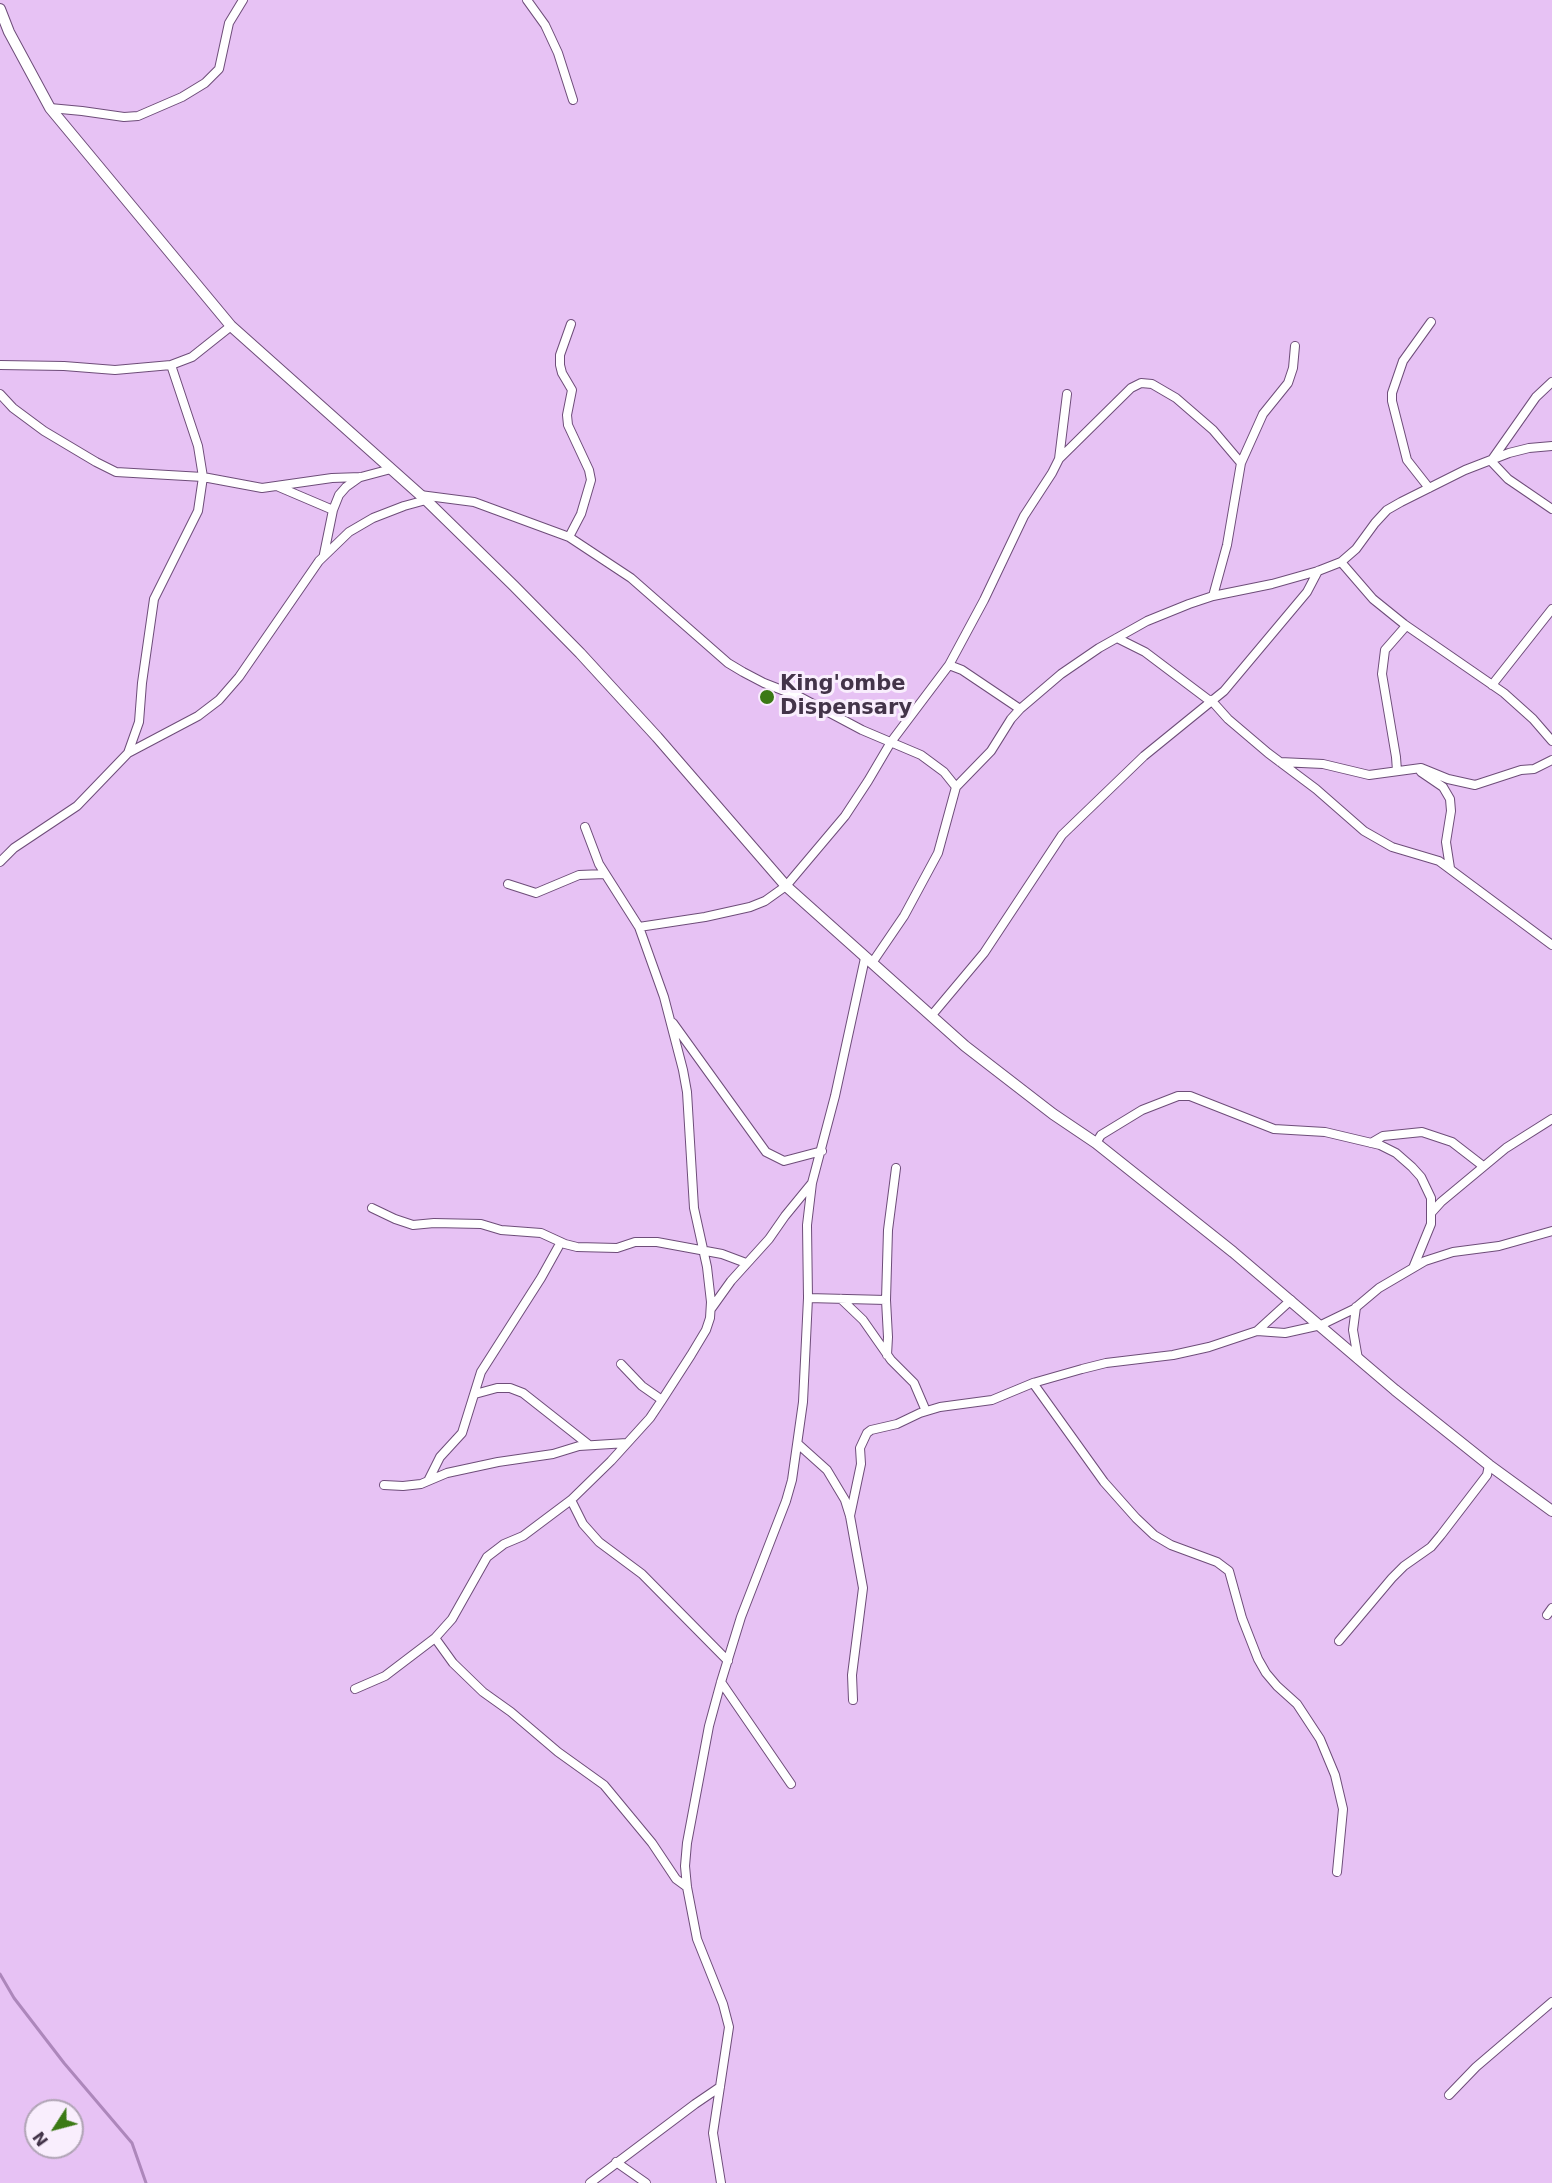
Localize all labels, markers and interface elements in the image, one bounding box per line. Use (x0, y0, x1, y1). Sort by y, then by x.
place label: King'ombe Dispensary (780, 672, 912, 722)
marker: King'ombe Dispensary (758, 688, 776, 706)
north arrow (24, 2099, 84, 2159)
text: N (29, 2128, 52, 2150)

